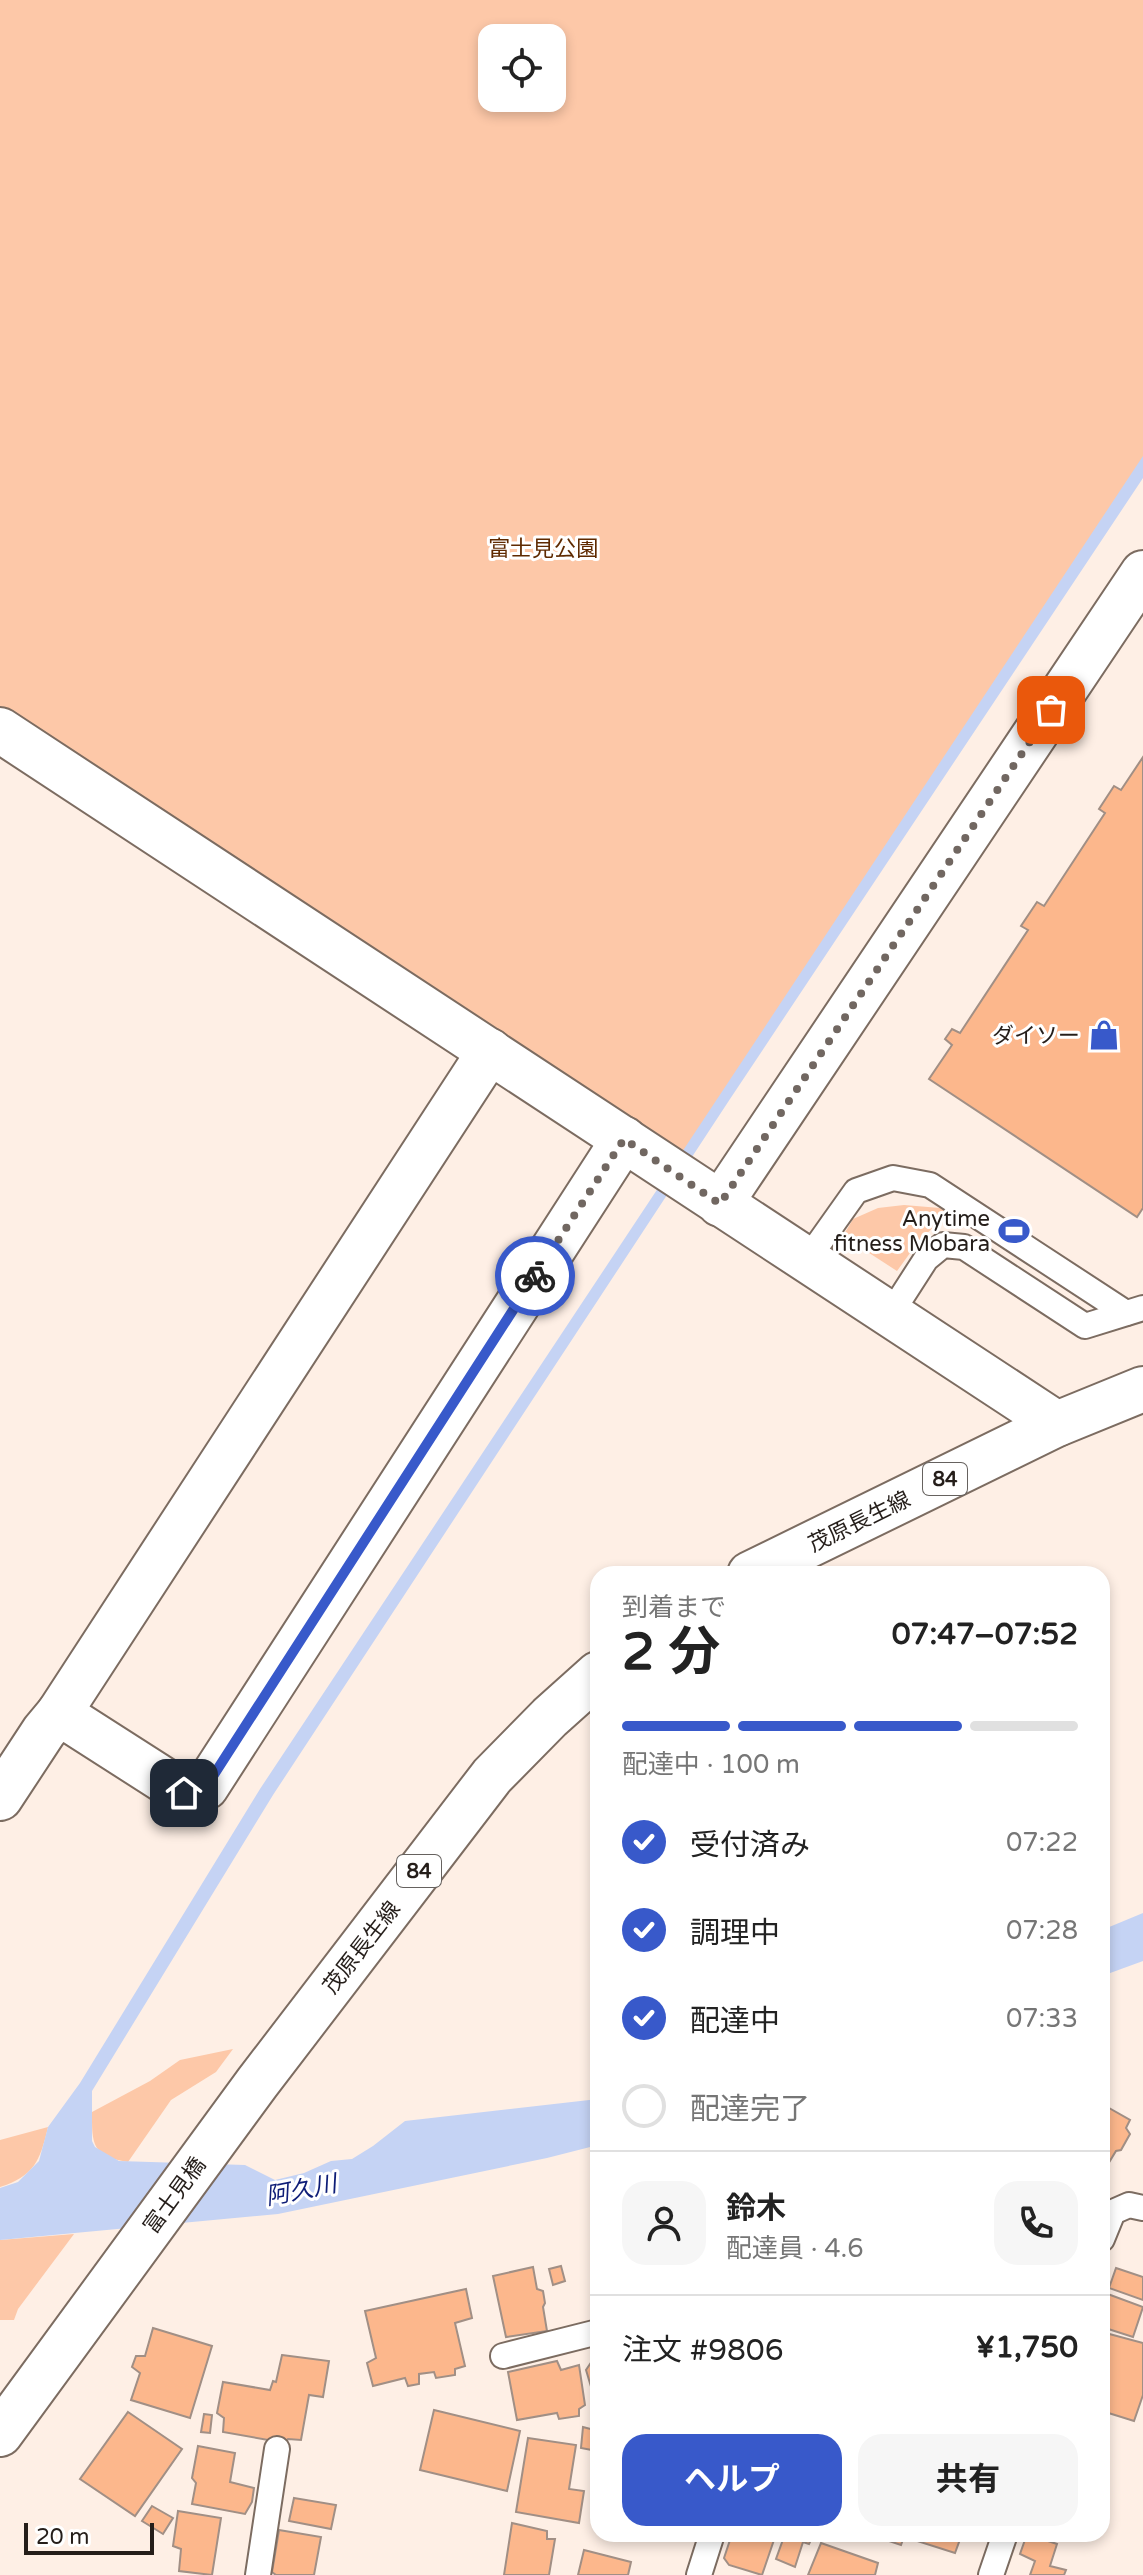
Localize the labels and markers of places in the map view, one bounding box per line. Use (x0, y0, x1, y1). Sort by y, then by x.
pin (1017, 676, 1085, 744)
shop icon: ダイソー (1087, 1018, 1121, 1052)
place label: ダイソー (992, 1023, 1080, 1049)
place label: Anytime fitness Mobara (834, 1206, 990, 1257)
sports icon: Anytime fitness Mobara (997, 1214, 1031, 1248)
pin (150, 1759, 218, 1827)

